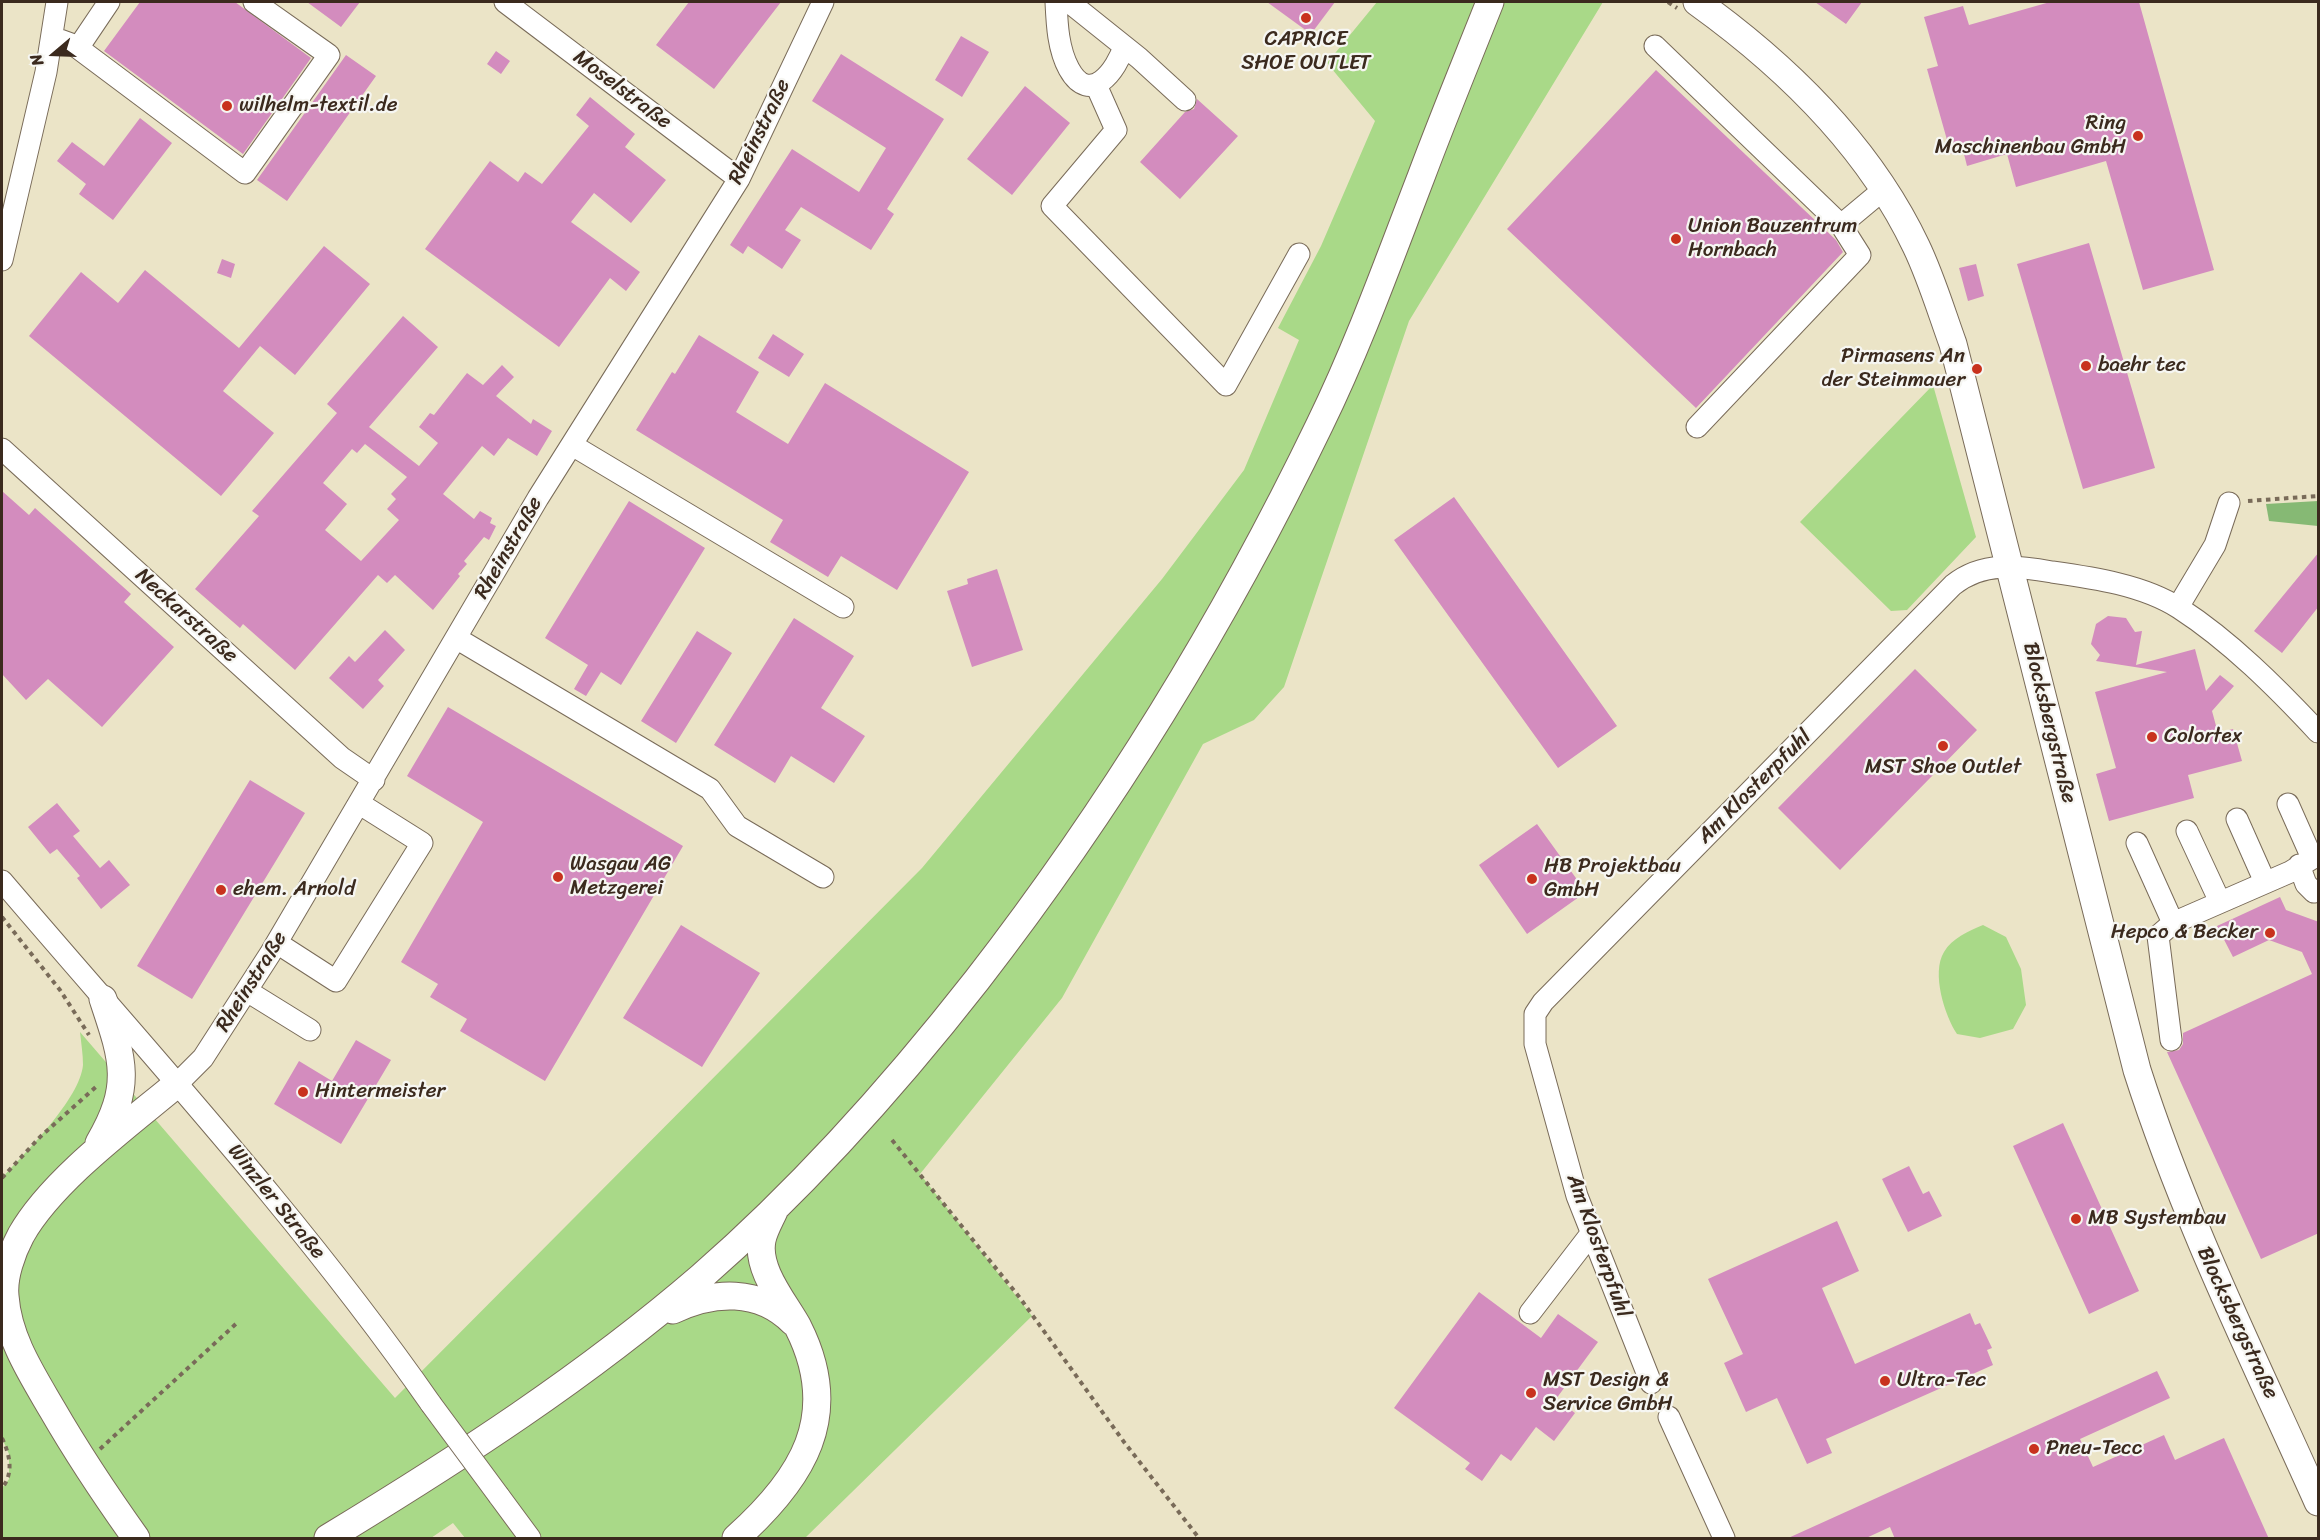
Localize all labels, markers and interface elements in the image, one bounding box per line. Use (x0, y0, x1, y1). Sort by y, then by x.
marker: CAPRICE SHOE OUTLET (1299, 11, 1313, 25)
north arrow (24, 24, 84, 84)
place label: CAPRICE SHOE OUTLET (1241, 27, 1371, 77)
street label: Moselstraße (568, 45, 676, 135)
text: N (21, 50, 52, 70)
street label: Rheinstraße (724, 75, 796, 189)
place label: wilhelm-textil.de (239, 93, 397, 119)
marker: wilhelm-textil.de (220, 99, 234, 113)
place label: Ring Maschinenbau GmbH (1935, 111, 2126, 161)
marker: Ring Maschinenbau GmbH (2131, 129, 2145, 143)
place label: Union Bauzentrum Hornbach (1688, 214, 1857, 264)
marker: Union Bauzentrum Hornbach (1669, 232, 1683, 246)
place label: Pirmasens An der Steinmauer (1821, 344, 1965, 394)
place label: baehr tec (2098, 353, 2186, 379)
marker: baehr tec (2079, 359, 2093, 373)
marker: Pirmasens An der Steinmauer (1970, 362, 1984, 376)
street label: Rheinstraße (470, 492, 548, 604)
street label: Neckarstraße (129, 563, 243, 669)
street label: Blocksbergstraße (2017, 640, 2081, 806)
place label: Colortex (2164, 724, 2242, 750)
street label: Am Klosterpfuhl (1693, 725, 1817, 849)
marker: Colortex (2145, 730, 2159, 744)
marker: MST Shoe Outlet (1936, 739, 1950, 753)
place label: MST Shoe Outlet (1865, 755, 2021, 781)
place label: Wasgau AG Metzgerei (570, 852, 671, 902)
place label: HB Projektbau GmbH (1544, 854, 1681, 904)
marker: Wasgau AG Metzgerei (551, 870, 565, 884)
marker: HB Projektbau GmbH (1525, 872, 1539, 886)
place label: ehem. Arnold (233, 877, 355, 903)
marker: ehem. Arnold (214, 883, 228, 897)
place label: Hepco & Becker (2111, 920, 2258, 946)
marker: Hepco & Becker (2263, 926, 2277, 940)
street label: Rheinstraße (211, 927, 293, 1037)
place label: Hintermeister (315, 1079, 445, 1105)
marker: Hintermeister (296, 1085, 310, 1099)
street label: Winzler Straße (222, 1139, 330, 1265)
street label: Am Klosterpfuhl (1560, 1171, 1636, 1321)
place label: MB Systembau (2088, 1206, 2226, 1232)
marker: MB Systembau (2069, 1212, 2083, 1226)
street label: Blocksbergstraße (2191, 1243, 2283, 1403)
place label: MST Design & Service GmbH (1543, 1368, 1673, 1418)
place label: Ultra-Tec (1897, 1368, 1986, 1394)
marker: Ultra-Tec (1878, 1374, 1892, 1388)
marker: MST Design & Service GmbH (1524, 1386, 1538, 1400)
place label: Pneu-Tecc (2046, 1436, 2142, 1462)
marker: Pneu-Tecc (2027, 1442, 2041, 1456)

